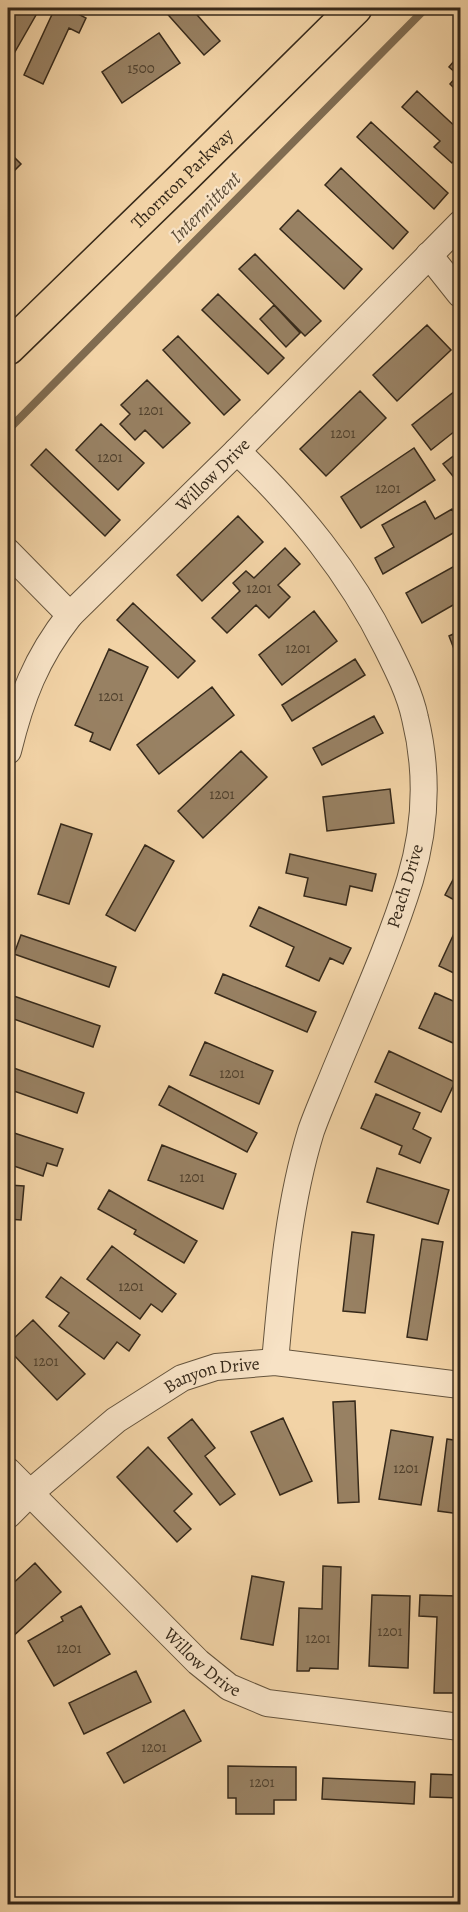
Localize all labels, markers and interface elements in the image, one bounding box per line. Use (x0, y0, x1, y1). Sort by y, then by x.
house number: 1500 (127, 58, 155, 78)
street label: Thornton Parkway (126, 122, 239, 234)
water label: Intermittent (164, 165, 248, 249)
house number: 1201 (138, 400, 164, 420)
house number: 1201 (330, 423, 356, 443)
street label: Willow Drive (170, 433, 255, 517)
house number: 1201 (97, 447, 123, 467)
house number: 1201 (375, 478, 401, 498)
house number: 1201 (246, 578, 272, 598)
house number: 1201 (285, 638, 311, 658)
house number: 1201 (98, 686, 124, 706)
house number: 1201 (209, 784, 235, 804)
street label: Peach Drive (381, 841, 429, 931)
house number: 1201 (219, 1063, 245, 1083)
house number: 1201 (179, 1167, 205, 1187)
house number: 1201 (118, 1276, 144, 1296)
house number: 1201 (33, 1351, 59, 1371)
street label: Banyon Drive (159, 1351, 261, 1399)
house number: 1201 (393, 1458, 419, 1478)
house number: 1201 (377, 1621, 403, 1641)
street label: Willow Drive (158, 1622, 244, 1703)
house number: 1201 (305, 1628, 331, 1648)
house number: 1201 (56, 1638, 82, 1658)
house number: 1201 (141, 1737, 167, 1757)
house number: 1201 (249, 1772, 275, 1792)

